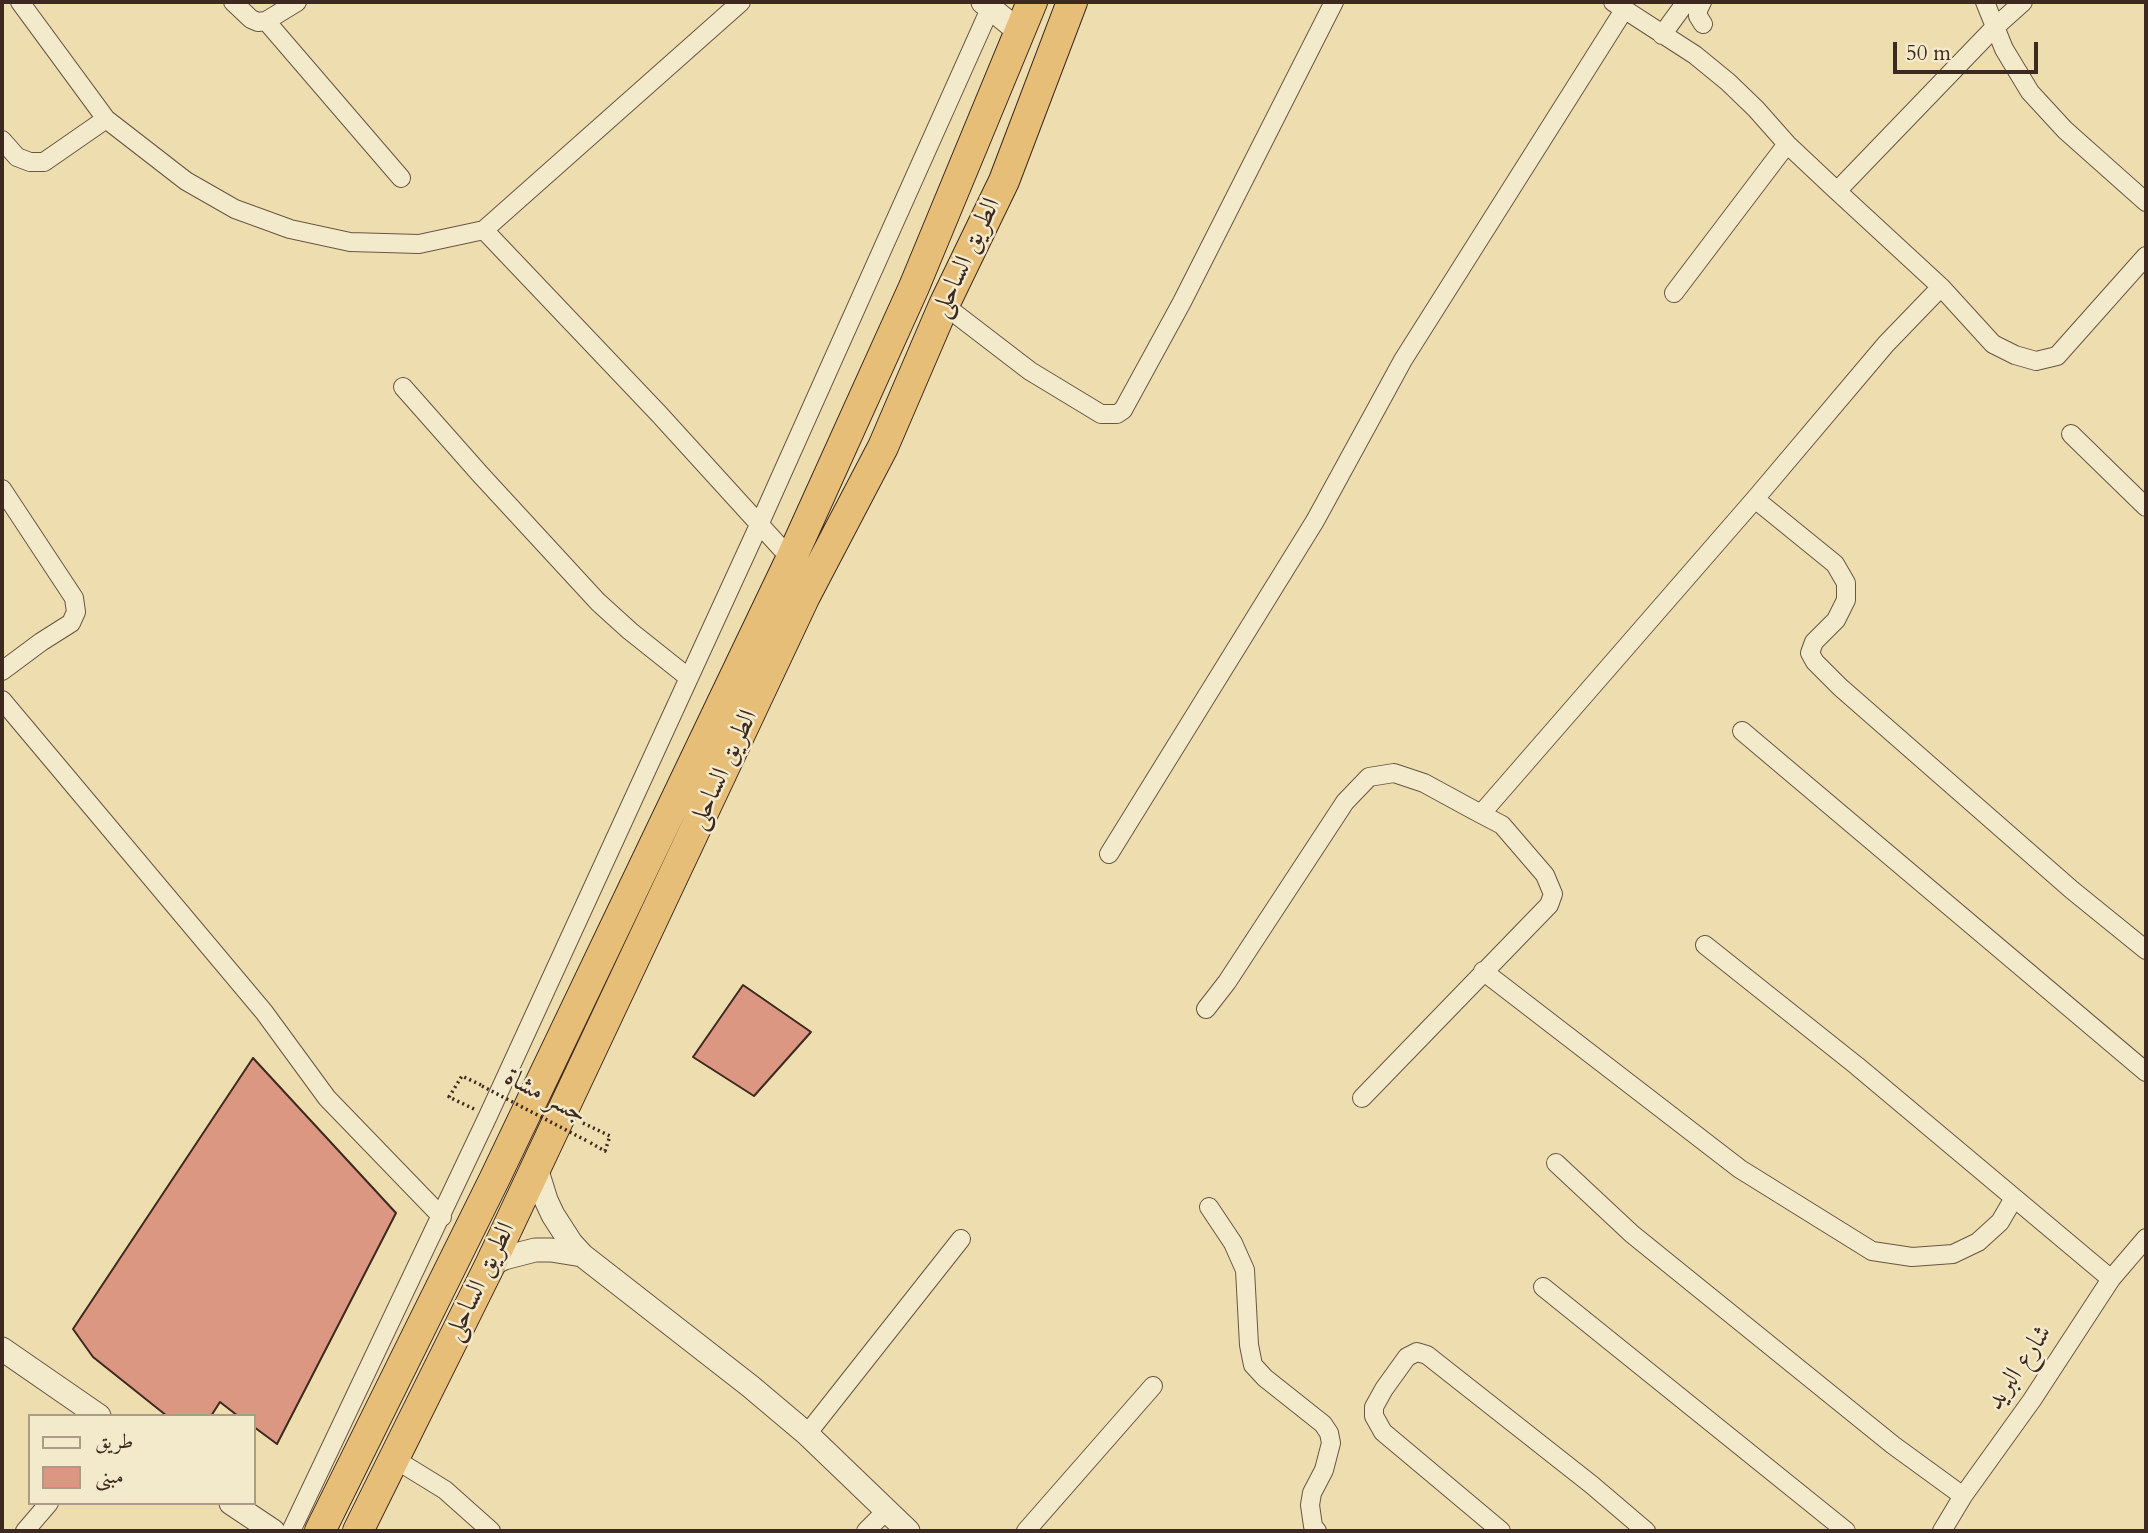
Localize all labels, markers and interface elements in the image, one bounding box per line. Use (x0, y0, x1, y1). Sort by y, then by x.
scale bar (1896, 28, 2041, 72)
text: 50 m (1906, 39, 1951, 68)
street label: الطريق الساحلى (926, 193, 1008, 323)
street label: الطريق الساحلى (683, 705, 765, 835)
street label: جسر مشاة (499, 1062, 591, 1132)
street label: الطريق الساحلى (439, 1218, 523, 1346)
street label: شارع البريد (1980, 1320, 2060, 1416)
legend (28, 1414, 256, 1505)
text: طريق (95, 1427, 133, 1456)
text: مبنى (95, 1462, 124, 1491)

